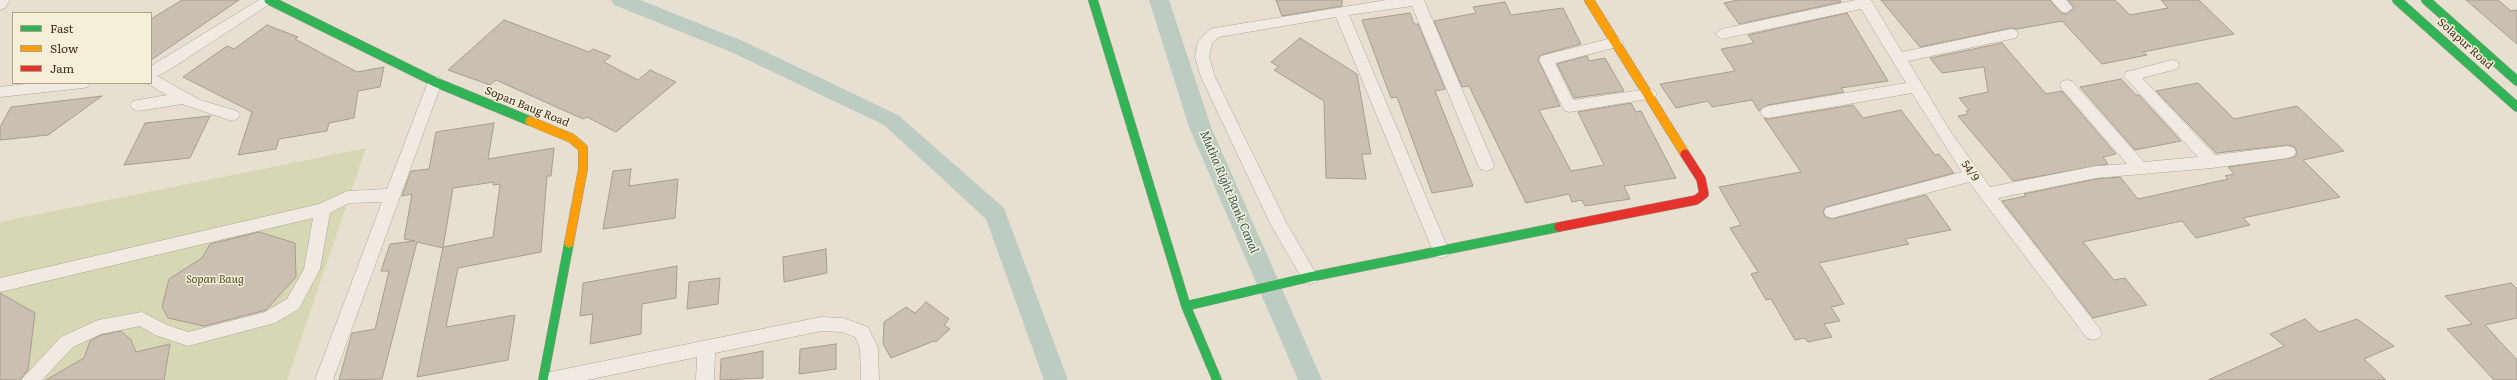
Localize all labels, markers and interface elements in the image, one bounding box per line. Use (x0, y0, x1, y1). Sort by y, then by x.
legend (12, 12, 152, 84)
street label: Solapur Road (2435, 16, 2495, 72)
text: Fast (50, 19, 73, 37)
text: Slow (50, 39, 78, 57)
text: Jam (50, 59, 74, 77)
street label: Sopan Baug Road (483, 84, 571, 130)
water label: Mutha Right Bank Canal (1197, 128, 1261, 256)
street label: 54/9 (1958, 158, 1982, 184)
park label: Sopan Baug (186, 273, 244, 287)

